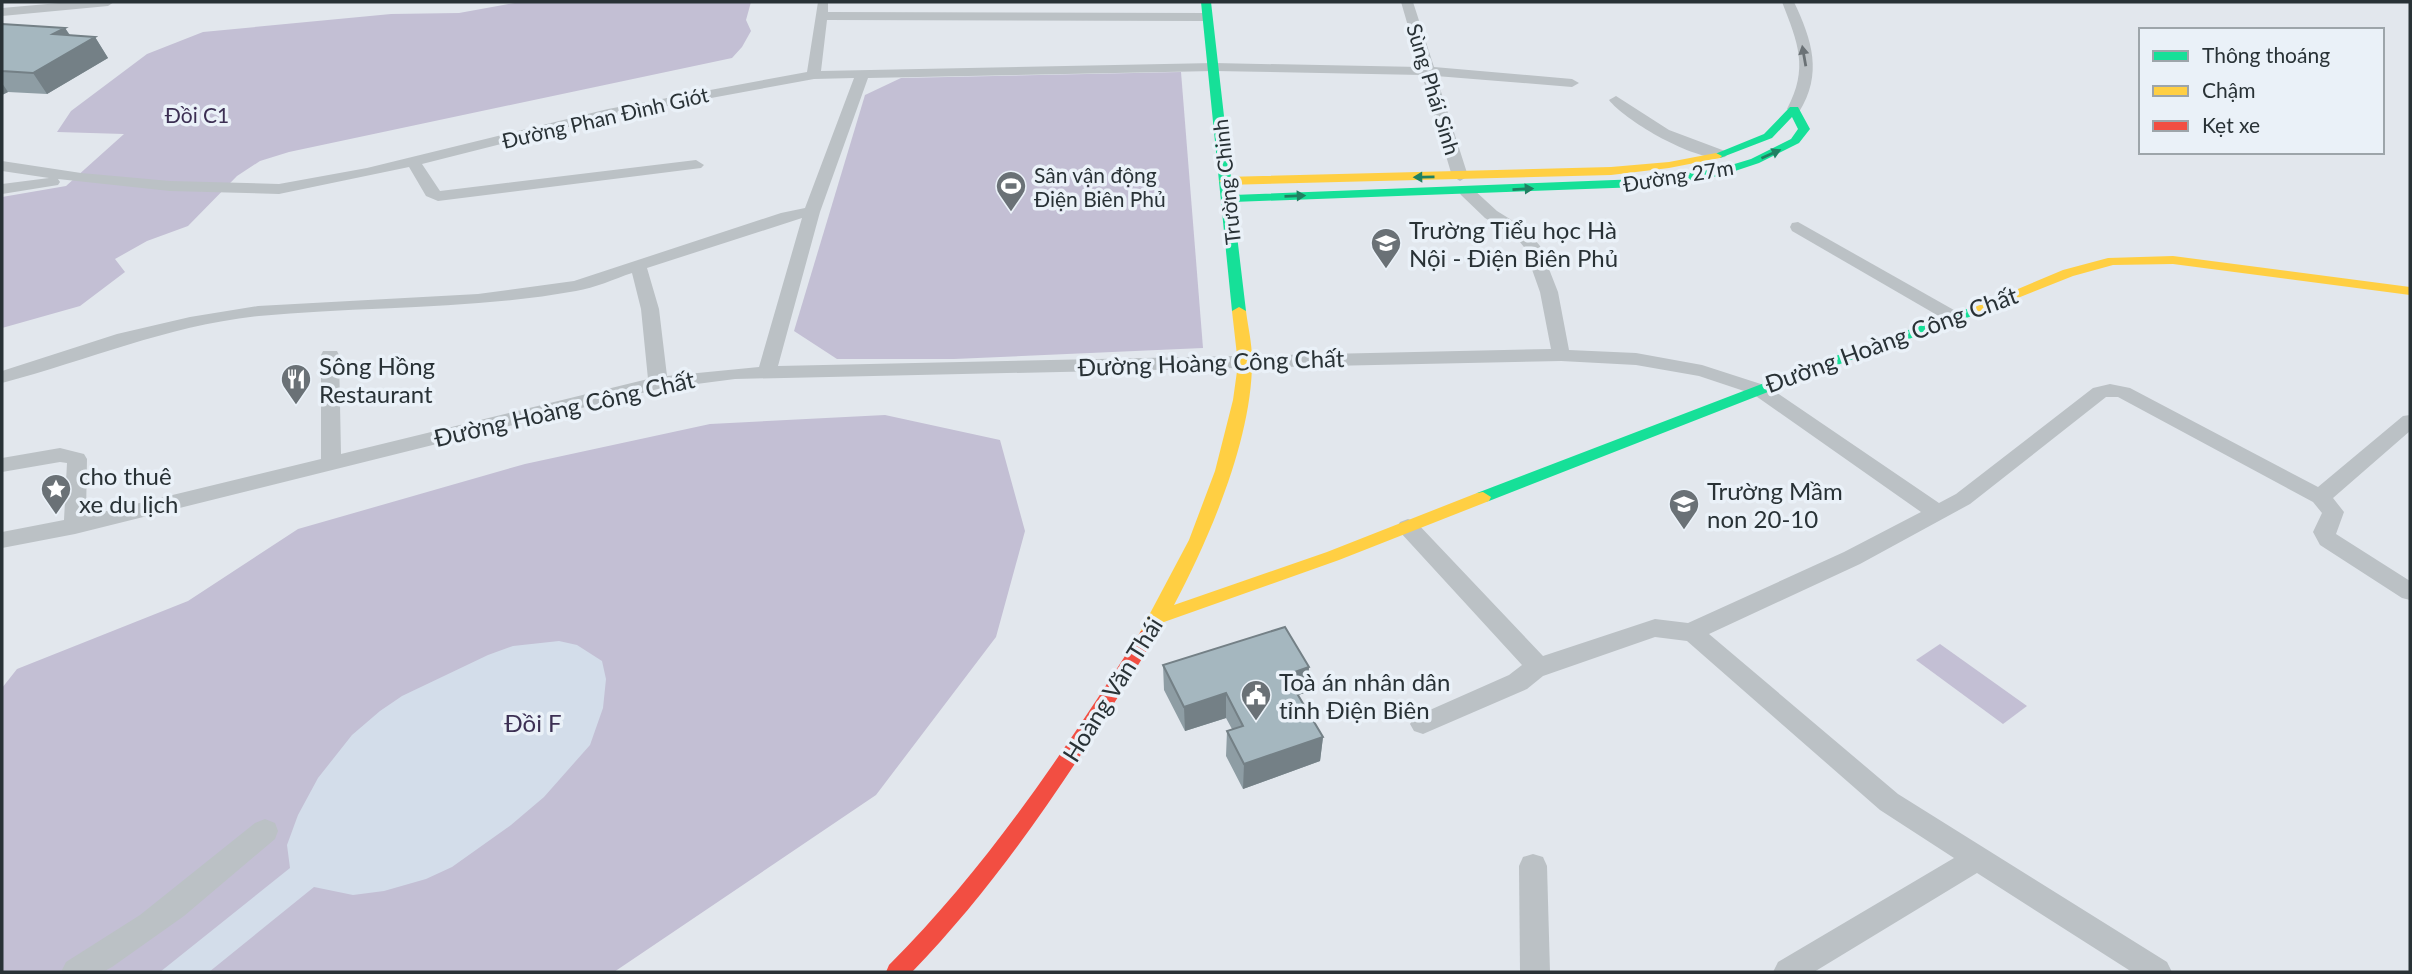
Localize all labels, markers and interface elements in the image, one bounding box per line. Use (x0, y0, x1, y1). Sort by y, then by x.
street label: Sùng Phái Sinh (1402, 20, 1466, 158)
legend (2139, 28, 2384, 154)
text: Thông thoáng (2202, 42, 2330, 67)
one-way arrow (1798, 44, 1809, 66)
text: Chậm (2202, 77, 2255, 102)
street label: Đường Phan Đình Giót (499, 81, 711, 153)
park label: Đồi C1 (165, 102, 229, 127)
text: Kẹt xe (2202, 112, 2260, 137)
street label: Trường Chinh (1207, 118, 1245, 246)
one-way arrow (1760, 148, 1781, 159)
street label: Đường 27m (1621, 154, 1735, 196)
place label: Sân vận động Điện Biên Phủ (1034, 162, 1166, 211)
sports icon: Sân vận động Điện Biên Phủ (994, 169, 1028, 213)
one-way arrow (1412, 171, 1434, 182)
one-way arrow (1512, 183, 1534, 194)
one-way arrow (1285, 191, 1307, 202)
place label: Trường Tiểu học Hà Nội - Điện Biên Phủ (1409, 215, 1618, 272)
school or university icon: Trường Tiểu học Hà Nội - Điện Biên Phủ (1369, 226, 1403, 270)
street label: Đường Hoàng Công Chất (1761, 280, 2022, 398)
street label: Đường Hoàng Công Chất (1077, 343, 1345, 381)
place label: Sông Hồng Restaurant (319, 351, 435, 408)
restaurant icon: Sông Hồng Restaurant (279, 362, 313, 406)
street label: Đường Hoàng Công Chất (431, 364, 698, 452)
place label: cho thuê xe du lịch (79, 461, 178, 518)
place icon: cho thuê xe du lịch (39, 472, 73, 516)
place label: Trường Mầm non 20-10 (1707, 476, 1843, 533)
school or university icon: Trường Mầm non 20-10 (1667, 487, 1701, 531)
street label: Hoàng Văn Thái (1056, 611, 1168, 767)
place label: Toà án nhân dân tỉnh Điện Biên (1279, 667, 1450, 724)
public building icon: Toà án nhân dân tỉnh Điện Biên (1239, 678, 1273, 722)
park label: Đồi F (504, 708, 562, 737)

